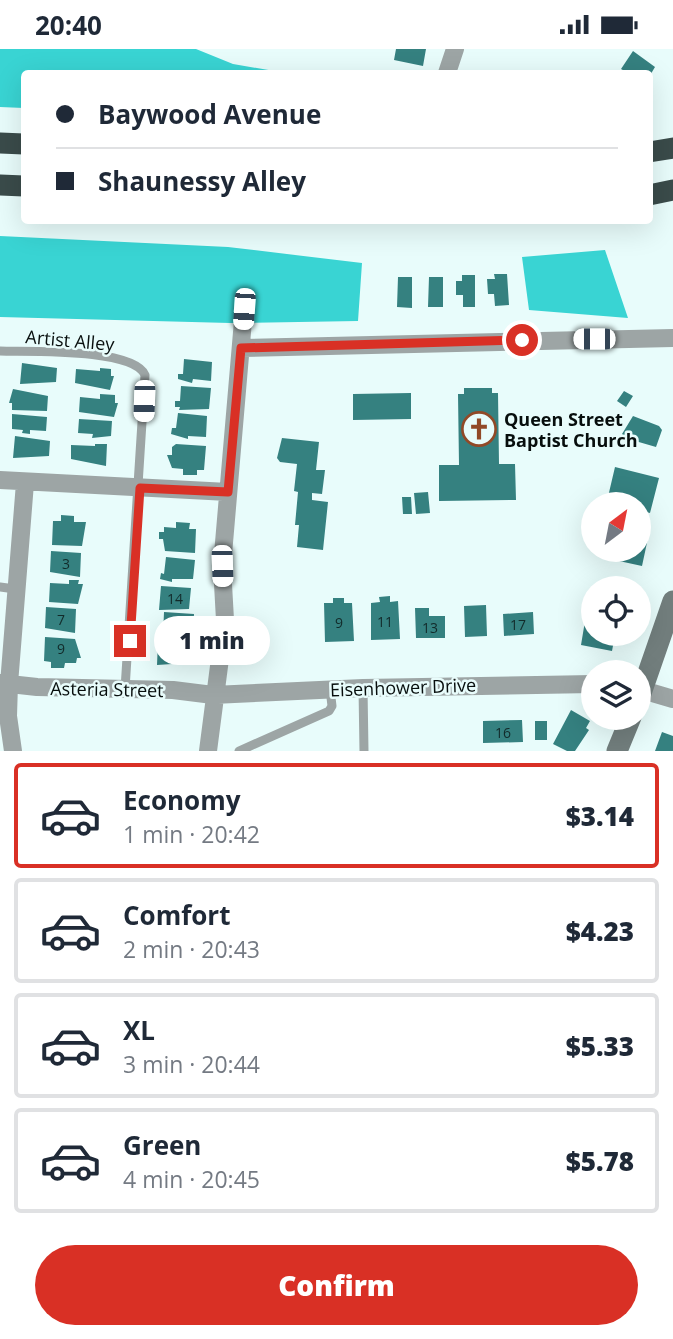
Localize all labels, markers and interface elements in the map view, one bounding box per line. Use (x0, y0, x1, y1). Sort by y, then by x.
text: 20:40 (35, 7, 102, 43)
text: Baywood Avenue (98, 96, 321, 132)
text: Shaunessy Alley (98, 163, 306, 199)
car (233, 287, 256, 331)
street label: Artist Alley (25, 324, 116, 356)
route start (506, 324, 538, 356)
car (574, 329, 616, 350)
car (133, 380, 156, 422)
place label: Queen Street Baptist Church (504, 407, 638, 452)
church icon: Queen Street Baptist Church (460, 410, 498, 448)
north arrow (581, 492, 651, 562)
map controls (581, 492, 651, 730)
car (211, 545, 234, 587)
house number: 3 (62, 554, 70, 573)
button: locate (581, 576, 651, 646)
house number: 14 (167, 589, 183, 608)
house number: 7 (57, 610, 65, 629)
house number: 11 (377, 612, 393, 631)
house number: 9 (335, 613, 343, 632)
house number: 17 (510, 615, 526, 634)
callout: 1 min (154, 617, 270, 665)
house number: 13 (422, 618, 438, 637)
text: 1 min (179, 624, 245, 656)
route end (114, 625, 146, 657)
house number: 9 (57, 639, 65, 658)
button: layers (581, 660, 651, 730)
street label: Eisenhower Drive (329, 672, 477, 702)
street label: Asteria Street (50, 676, 164, 702)
house number: 16 (495, 723, 511, 742)
text: Economy (123, 782, 241, 818)
icon: car (39, 784, 102, 847)
text: $3.14 (566, 798, 634, 834)
text: 1 min · 20:42 (123, 818, 260, 850)
text: Comfort (123, 897, 230, 933)
icon: car (39, 899, 102, 962)
text: $4.23 (566, 913, 634, 949)
text: 2 min · 20:43 (123, 933, 260, 965)
text: XL (123, 1012, 155, 1048)
icon: car (39, 1014, 102, 1077)
text: $5.33 (566, 1028, 634, 1064)
text: 3 min · 20:44 (123, 1048, 260, 1080)
text: Green (123, 1127, 201, 1163)
icon: car (39, 1129, 102, 1192)
text: $5.78 (566, 1143, 634, 1179)
text: 4 min · 20:45 (123, 1163, 260, 1195)
button: Confirm (35, 1245, 638, 1325)

